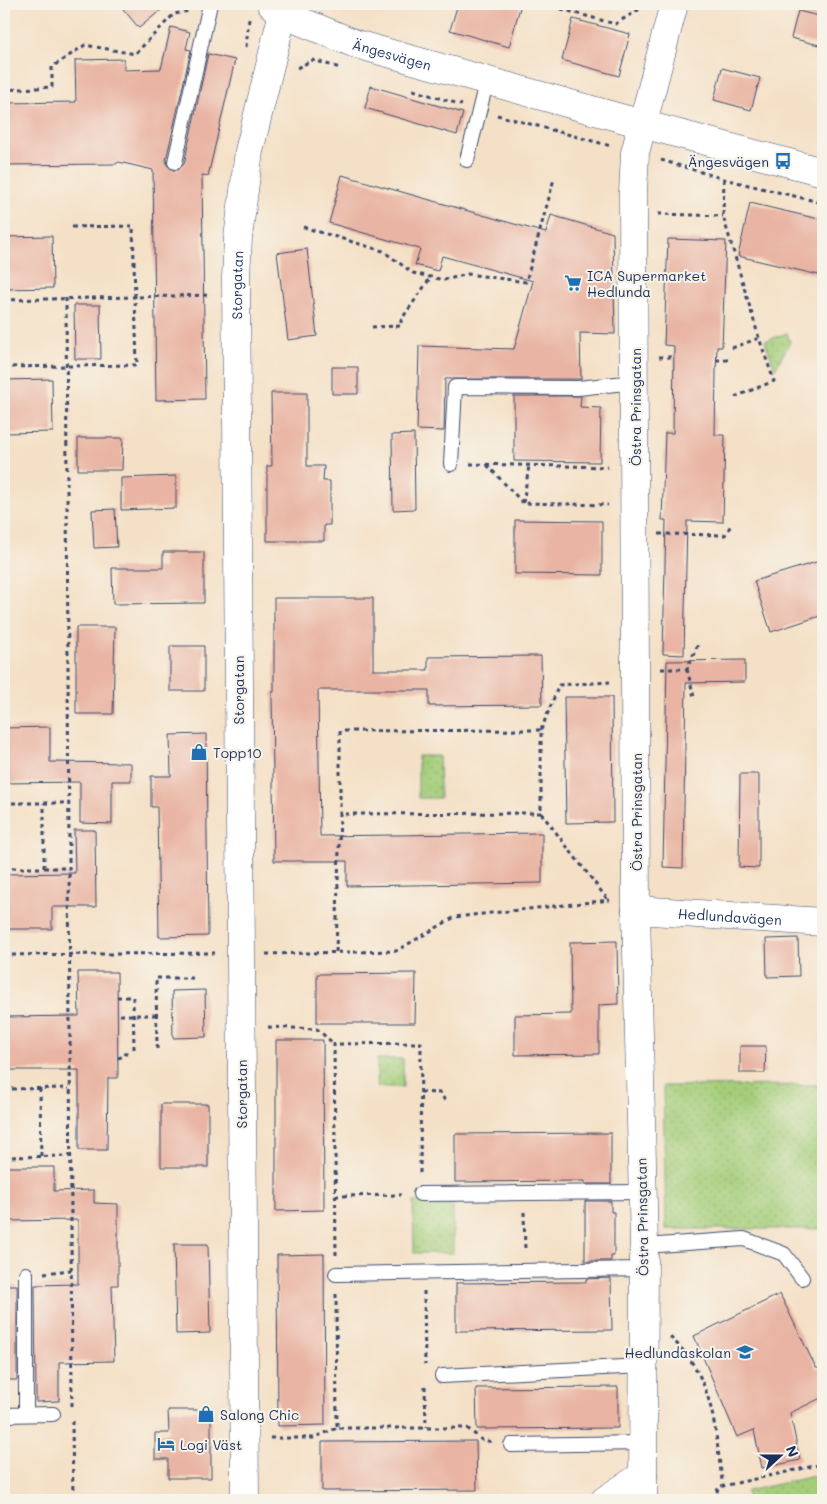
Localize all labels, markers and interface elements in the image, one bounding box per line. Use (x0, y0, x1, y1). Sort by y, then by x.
street label: Ängesvägen (350, 34, 434, 74)
bus stop icon: Ängesvägen (773, 151, 793, 171)
place label: Ängesvägen (688, 152, 769, 171)
street label: Storgatan (226, 250, 247, 320)
place label: ICA Supermarket Hedlunda (587, 266, 706, 301)
supermarket icon: ICA Supermarket Hedlunda (563, 273, 583, 293)
street label: Östra Prinsgatan (626, 348, 645, 466)
street label: Storgatan (229, 656, 248, 724)
shop icon: Topp10 (189, 742, 209, 762)
place label: Topp10 (213, 743, 262, 762)
street label: Östra Prinsgatan (627, 753, 646, 871)
street label: Hedlundavägen (677, 903, 782, 929)
street label: Storgatan (232, 1060, 251, 1128)
street label: Östra Prinsgatan (631, 1158, 653, 1276)
school or university icon: Hedlundaskolan (735, 1342, 755, 1362)
place label: Hedlundaskolan (624, 1343, 731, 1362)
shop icon: Salong Chic (196, 1404, 216, 1424)
place label: Salong Chic (220, 1405, 299, 1424)
north arrow (754, 1432, 804, 1482)
hotel icon: Logi Väst (156, 1434, 176, 1454)
place label: Logi Väst (180, 1435, 242, 1454)
text: N (782, 1443, 803, 1460)

